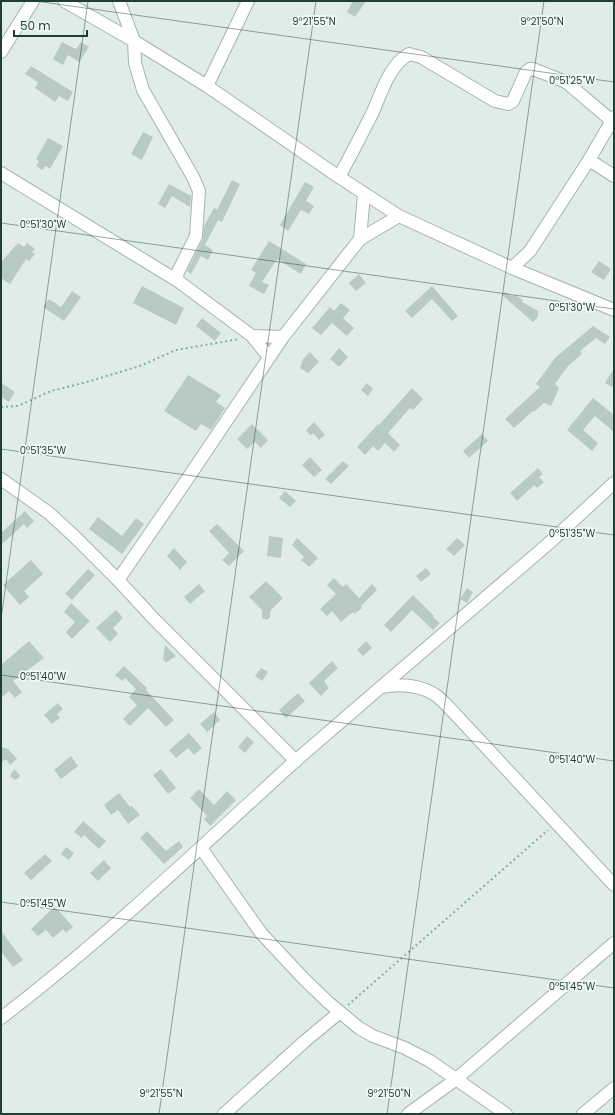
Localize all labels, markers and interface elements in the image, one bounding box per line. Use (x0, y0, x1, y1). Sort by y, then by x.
scale bar (14, 12, 87, 38)
text: 9°21'55"N (292, 14, 336, 29)
text: 9°21'50"N (520, 14, 564, 29)
text: 50 m (20, 17, 51, 34)
text: 0°51'25"W (549, 73, 595, 88)
text: 0°51'30"W (20, 217, 66, 232)
text: 0°51'30"W (549, 300, 595, 315)
text: 0°51'35"W (20, 443, 66, 458)
text: 0°51'35"W (549, 526, 595, 541)
text: 0°51'40"W (20, 669, 67, 684)
text: 0°51'40"W (549, 752, 596, 767)
text: 0°51'45"W (20, 896, 67, 911)
text: 0°51'45"W (549, 979, 596, 994)
text: 9°21'55"N (139, 1086, 183, 1101)
text: 9°21'50"N (367, 1086, 411, 1101)

